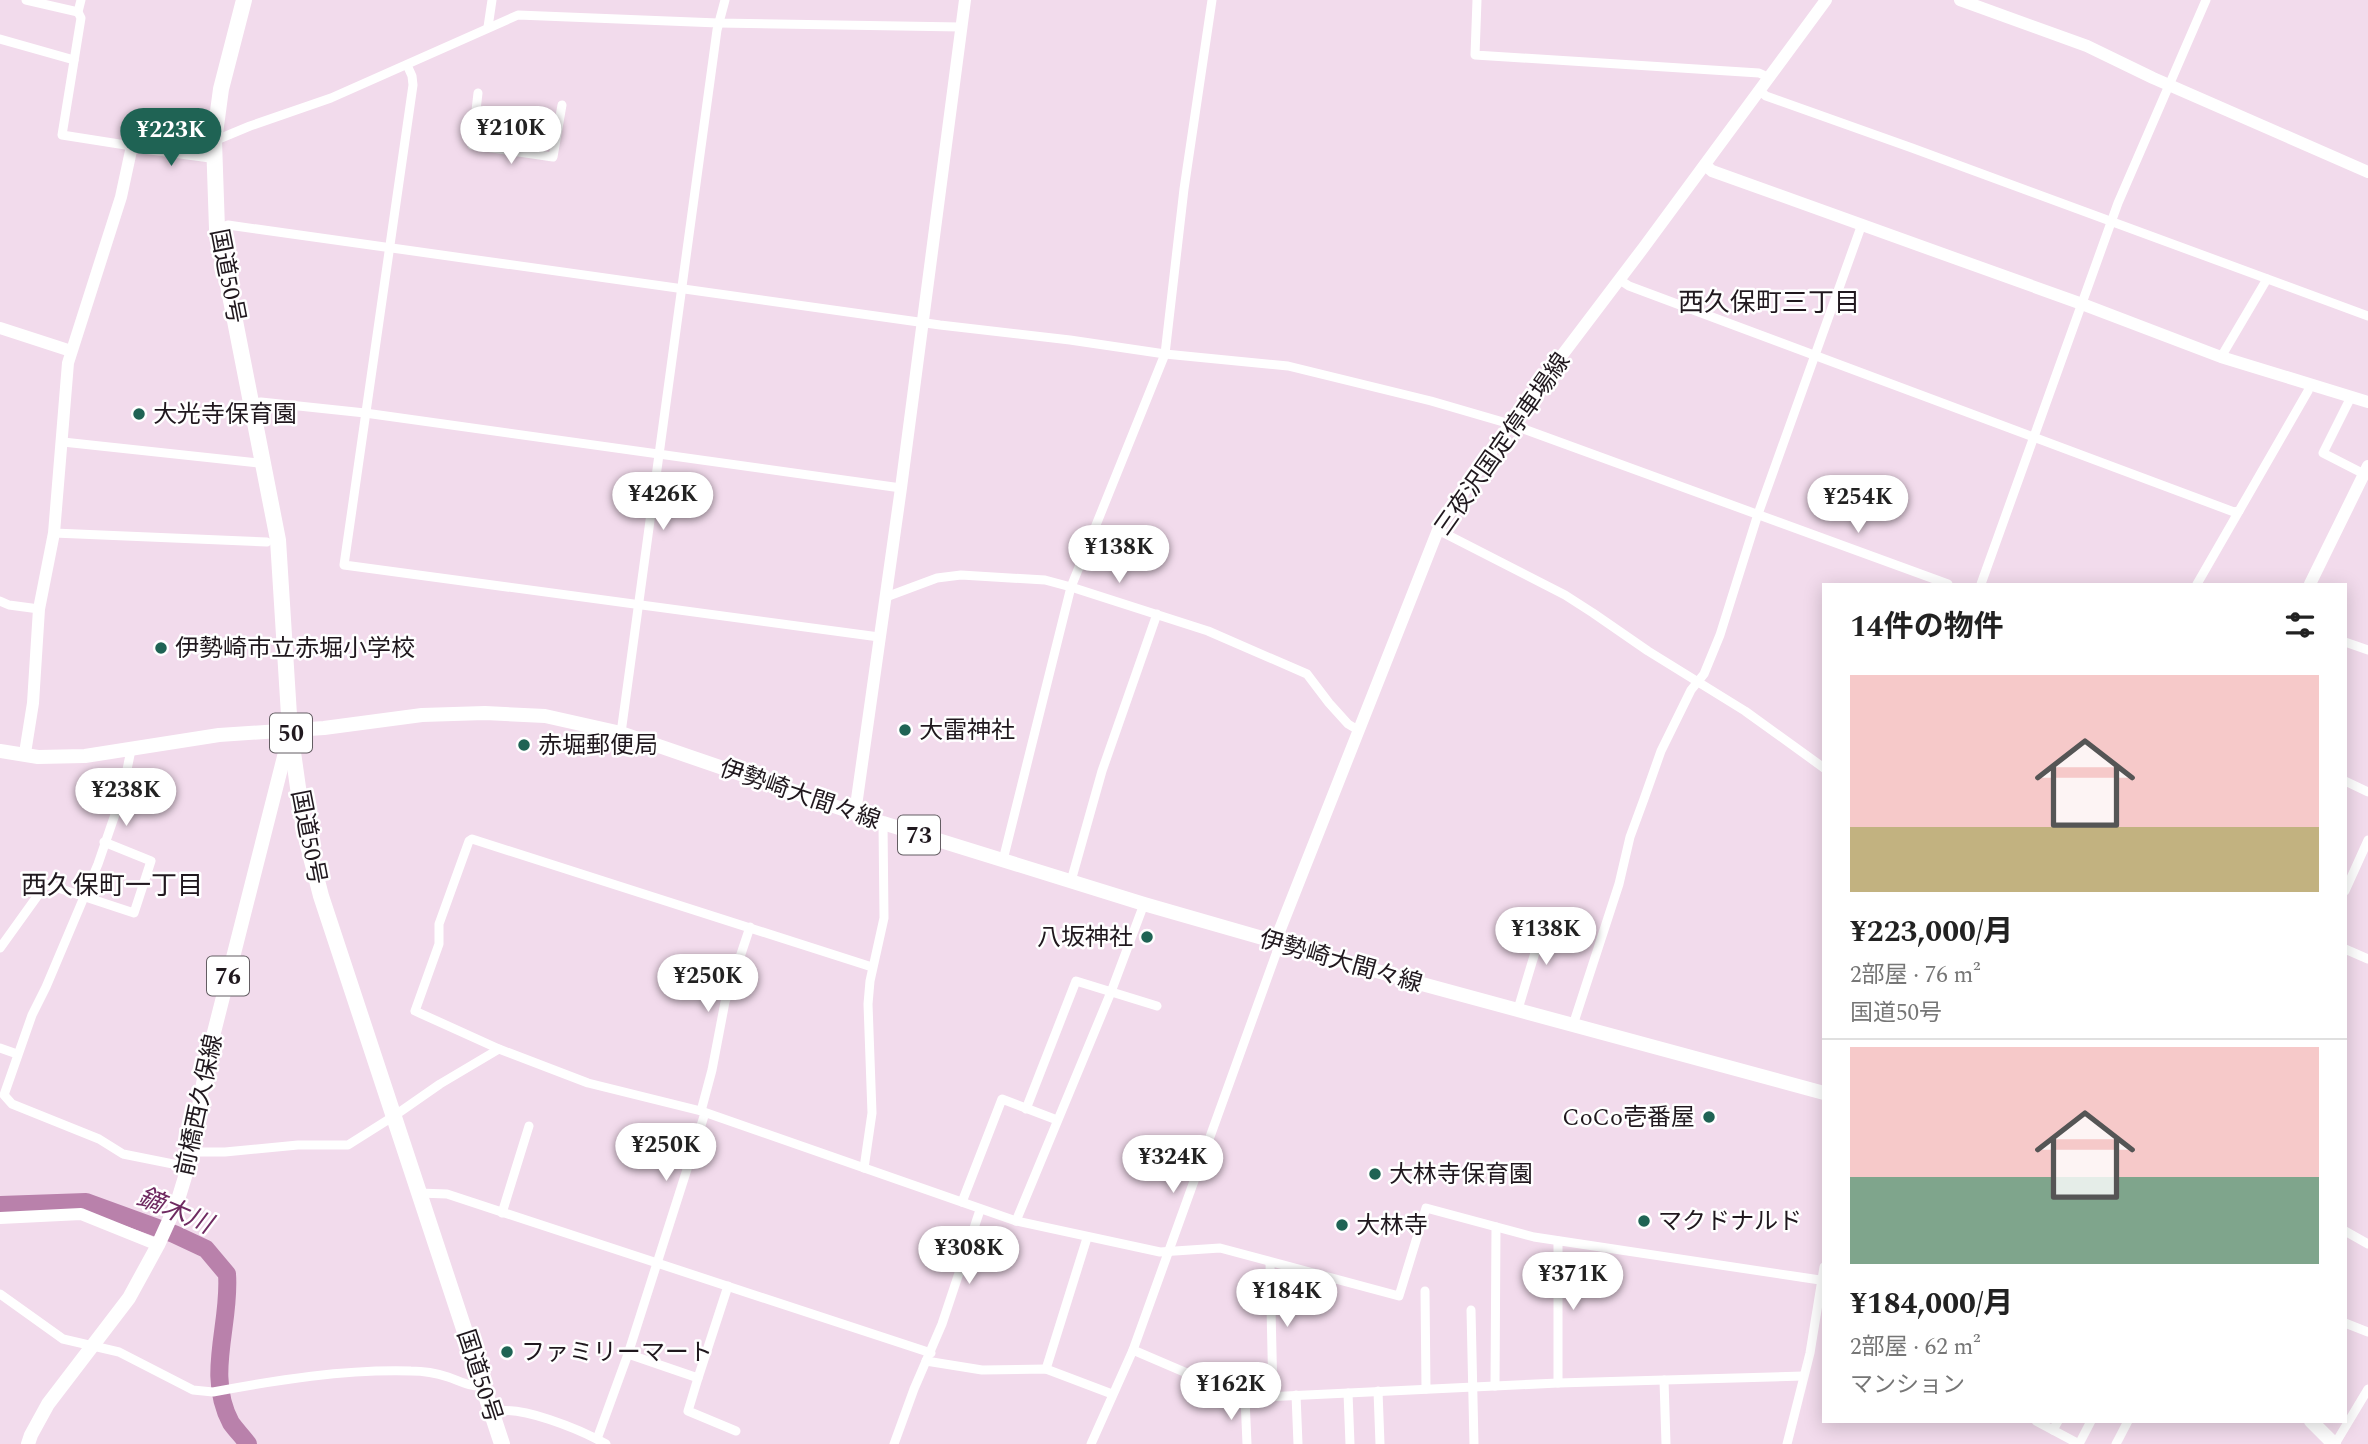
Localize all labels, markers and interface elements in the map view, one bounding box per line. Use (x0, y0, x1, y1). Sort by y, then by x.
pin: ¥210K (462, 106, 560, 166)
pin: ¥223K (122, 108, 220, 168)
text: ¥210K (476, 111, 546, 146)
text: ¥223K (136, 113, 206, 148)
street label: 国道50号 (200, 226, 254, 327)
district label: 西久保町三丁目 (1678, 283, 1860, 323)
street label: 三夜沢国定停車場線 (1426, 346, 1580, 543)
place label: 大光寺保育園 (153, 397, 297, 433)
marker: 大光寺保育園 (131, 406, 147, 422)
pin: ¥426K (614, 472, 712, 532)
pin: ¥254K (1809, 476, 1907, 535)
text: ¥426K (628, 477, 698, 512)
text: ¥254K (1823, 480, 1893, 515)
pin: ¥138K (1070, 526, 1168, 585)
text: ¥138K (1084, 530, 1154, 565)
text: 14件の物件 (1850, 604, 2004, 650)
icon: filters (2281, 606, 2319, 644)
place label: 伊勢崎市立赤堀小学校 (175, 631, 415, 667)
marker: 伊勢崎市立赤堀小学校 (153, 640, 169, 656)
road number: 50 (270, 713, 312, 752)
place label: 大雷神社 (919, 713, 1015, 749)
icon: home (2022, 720, 2148, 846)
marker: 大雷神社 (897, 722, 913, 738)
place label: 赤堀郵便局 (538, 728, 658, 764)
marker: 赤堀郵便局 (516, 737, 532, 753)
street label: 伊勢崎大間々線 (714, 751, 885, 839)
pin: ¥238K (77, 768, 175, 828)
text: ¥238K (91, 773, 161, 808)
street label: 国道50号 (281, 787, 335, 888)
road number: 73 (898, 816, 940, 855)
district label: 西久保町一丁目 (21, 866, 203, 906)
pin: ¥138K (1497, 908, 1595, 967)
text: ¥223,000/月 (1850, 909, 2013, 955)
text: ¥138K (1511, 912, 1581, 947)
place label: 八坂神社 (1037, 920, 1133, 956)
street label: 伊勢崎大間々線 (1255, 922, 1426, 1002)
marker: 八坂神社 (1139, 929, 1155, 945)
pin: ¥250K (659, 954, 757, 1014)
road number: 76 (207, 956, 249, 995)
text: 2部屋 · 76 m² (1850, 958, 1981, 993)
text: ¥250K (673, 959, 743, 994)
text: 国道50号 (1850, 996, 1942, 1031)
street label: 前橋西久保線 (167, 1031, 233, 1179)
icon: home (2022, 1092, 2148, 1218)
place label: CoCo壱番屋 (1562, 1100, 1695, 1136)
marker: CoCo壱番屋 (1701, 1109, 1717, 1125)
pin: ¥250K (617, 1124, 715, 1183)
text: ¥250K (631, 1128, 701, 1163)
pin: ¥324K (1124, 1136, 1222, 1195)
text: ¥324K (1138, 1140, 1208, 1175)
place label: 大林寺保育園 (1389, 1157, 1533, 1193)
marker: 大林寺保育園 (1367, 1166, 1383, 1182)
water label: 鏑木川 (131, 1177, 221, 1246)
place label: マクドナルド (1658, 1204, 1802, 1240)
place label: 大林寺 (1356, 1208, 1428, 1244)
marker: マクドナルド (1636, 1213, 1652, 1229)
marker: 大林寺 (1334, 1217, 1350, 1233)
pin: ¥308K (920, 1226, 1018, 1286)
text: ¥308K (934, 1231, 1004, 1266)
pin: ¥371K (1524, 1252, 1622, 1312)
text: ¥371K (1538, 1257, 1608, 1292)
pin: ¥184K (1238, 1270, 1336, 1329)
text: ¥184K (1252, 1274, 1322, 1309)
text: ¥184,000/月 (1850, 1281, 2013, 1327)
street label: 国道50号 (447, 1325, 511, 1428)
text: 2部屋 · 62 m² (1850, 1330, 1981, 1365)
place label: ファミリーマート (521, 1335, 713, 1371)
marker: ファミリーマート (499, 1344, 515, 1360)
pin: ¥162K (1182, 1362, 1280, 1422)
text: ¥162K (1196, 1367, 1266, 1402)
text: マンション (1850, 1368, 1965, 1403)

